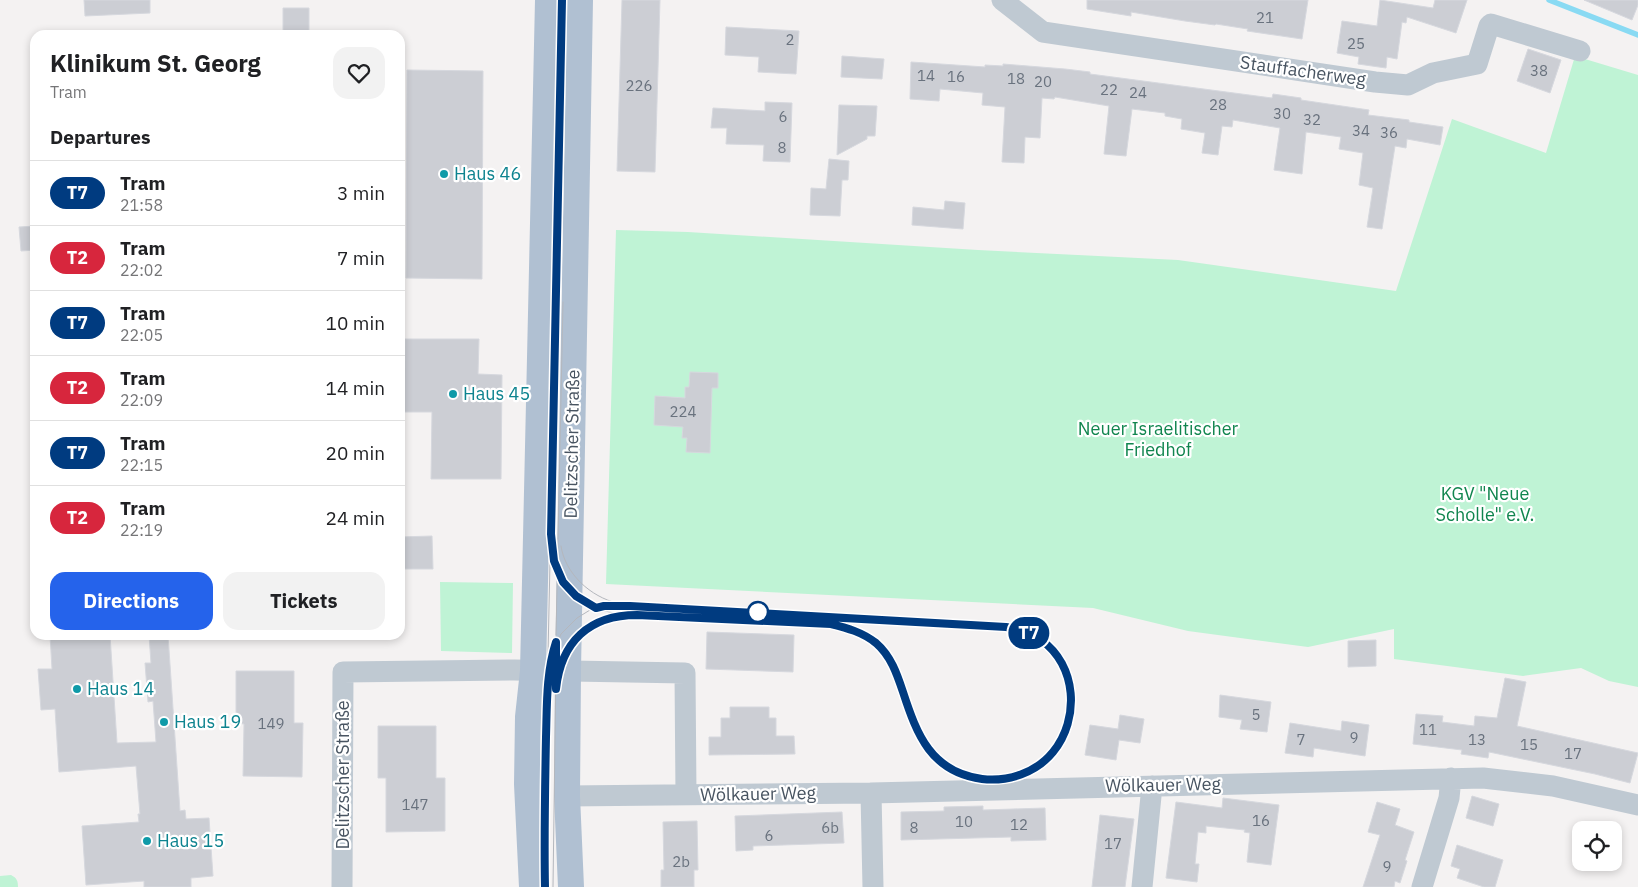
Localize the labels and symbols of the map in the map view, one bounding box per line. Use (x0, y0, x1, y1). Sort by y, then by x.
house number: 21 (1256, 8, 1274, 27)
house number: 2 (785, 30, 795, 49)
house number: 25 (1347, 34, 1365, 53)
street label: Stauffacherweg (1239, 50, 1368, 91)
house number: 38 (1530, 61, 1548, 80)
house number: 14 (917, 66, 935, 85)
house number: 16 (947, 67, 965, 86)
house number: 18 (1007, 69, 1025, 88)
house number: 20 (1034, 72, 1052, 91)
house number: 226 (625, 76, 653, 95)
house number: 22 (1100, 80, 1118, 99)
house number: 24 (1129, 83, 1147, 102)
house number: 28 (1209, 95, 1227, 114)
house number: 30 (1273, 104, 1291, 123)
house number: 6 (778, 107, 788, 126)
house number: 32 (1303, 110, 1321, 129)
house number: 34 (1352, 121, 1370, 140)
house number: 36 (1380, 123, 1398, 142)
house number: 8 (777, 138, 787, 157)
place label: Haus 46 (454, 162, 521, 185)
marker: Haus 46 (438, 168, 450, 180)
street label: Delitzscher Straße (559, 369, 584, 519)
place label: Haus 45 (463, 382, 530, 405)
marker: Haus 45 (447, 388, 459, 400)
house number: 224 (669, 402, 697, 421)
park label: Neuer Israelitischer Friedhof (1078, 417, 1239, 461)
park label: KGV "Neue Scholle" e.V. (1436, 482, 1534, 526)
unlabelled marker (747, 601, 769, 623)
line badge: T7 (1006, 617, 1052, 649)
place label: Haus 14 (87, 677, 154, 700)
marker: Haus 14 (71, 683, 83, 695)
street label: Delitzscher Straße (331, 700, 354, 850)
house number: 5 (1251, 705, 1261, 724)
place label: Haus 19 (174, 710, 241, 733)
house number: 149 (257, 714, 285, 733)
marker: Haus 19 (158, 716, 170, 728)
house number: 11 (1419, 720, 1437, 739)
house number: 9 (1349, 728, 1359, 747)
house number: 7 (1296, 730, 1306, 749)
house number: 13 (1468, 730, 1486, 749)
house number: 15 (1520, 735, 1538, 754)
house number: 17 (1564, 744, 1582, 763)
street label: Wölkauer Weg (1105, 772, 1222, 797)
street label: Wölkauer Weg (700, 781, 817, 806)
house number: 147 (401, 795, 429, 814)
house number: 16 (1252, 811, 1270, 830)
house number: 10 (955, 812, 973, 831)
house number: 12 (1010, 815, 1028, 834)
house number: 6b (821, 818, 839, 837)
house number: 8 (909, 818, 919, 837)
house number: 6 (764, 826, 774, 845)
place label: Haus 15 (157, 829, 224, 852)
house number: 17 (1104, 834, 1122, 853)
marker: Haus 15 (141, 835, 153, 847)
house number: 2b (672, 852, 690, 871)
house number: 9 (1382, 857, 1392, 876)

